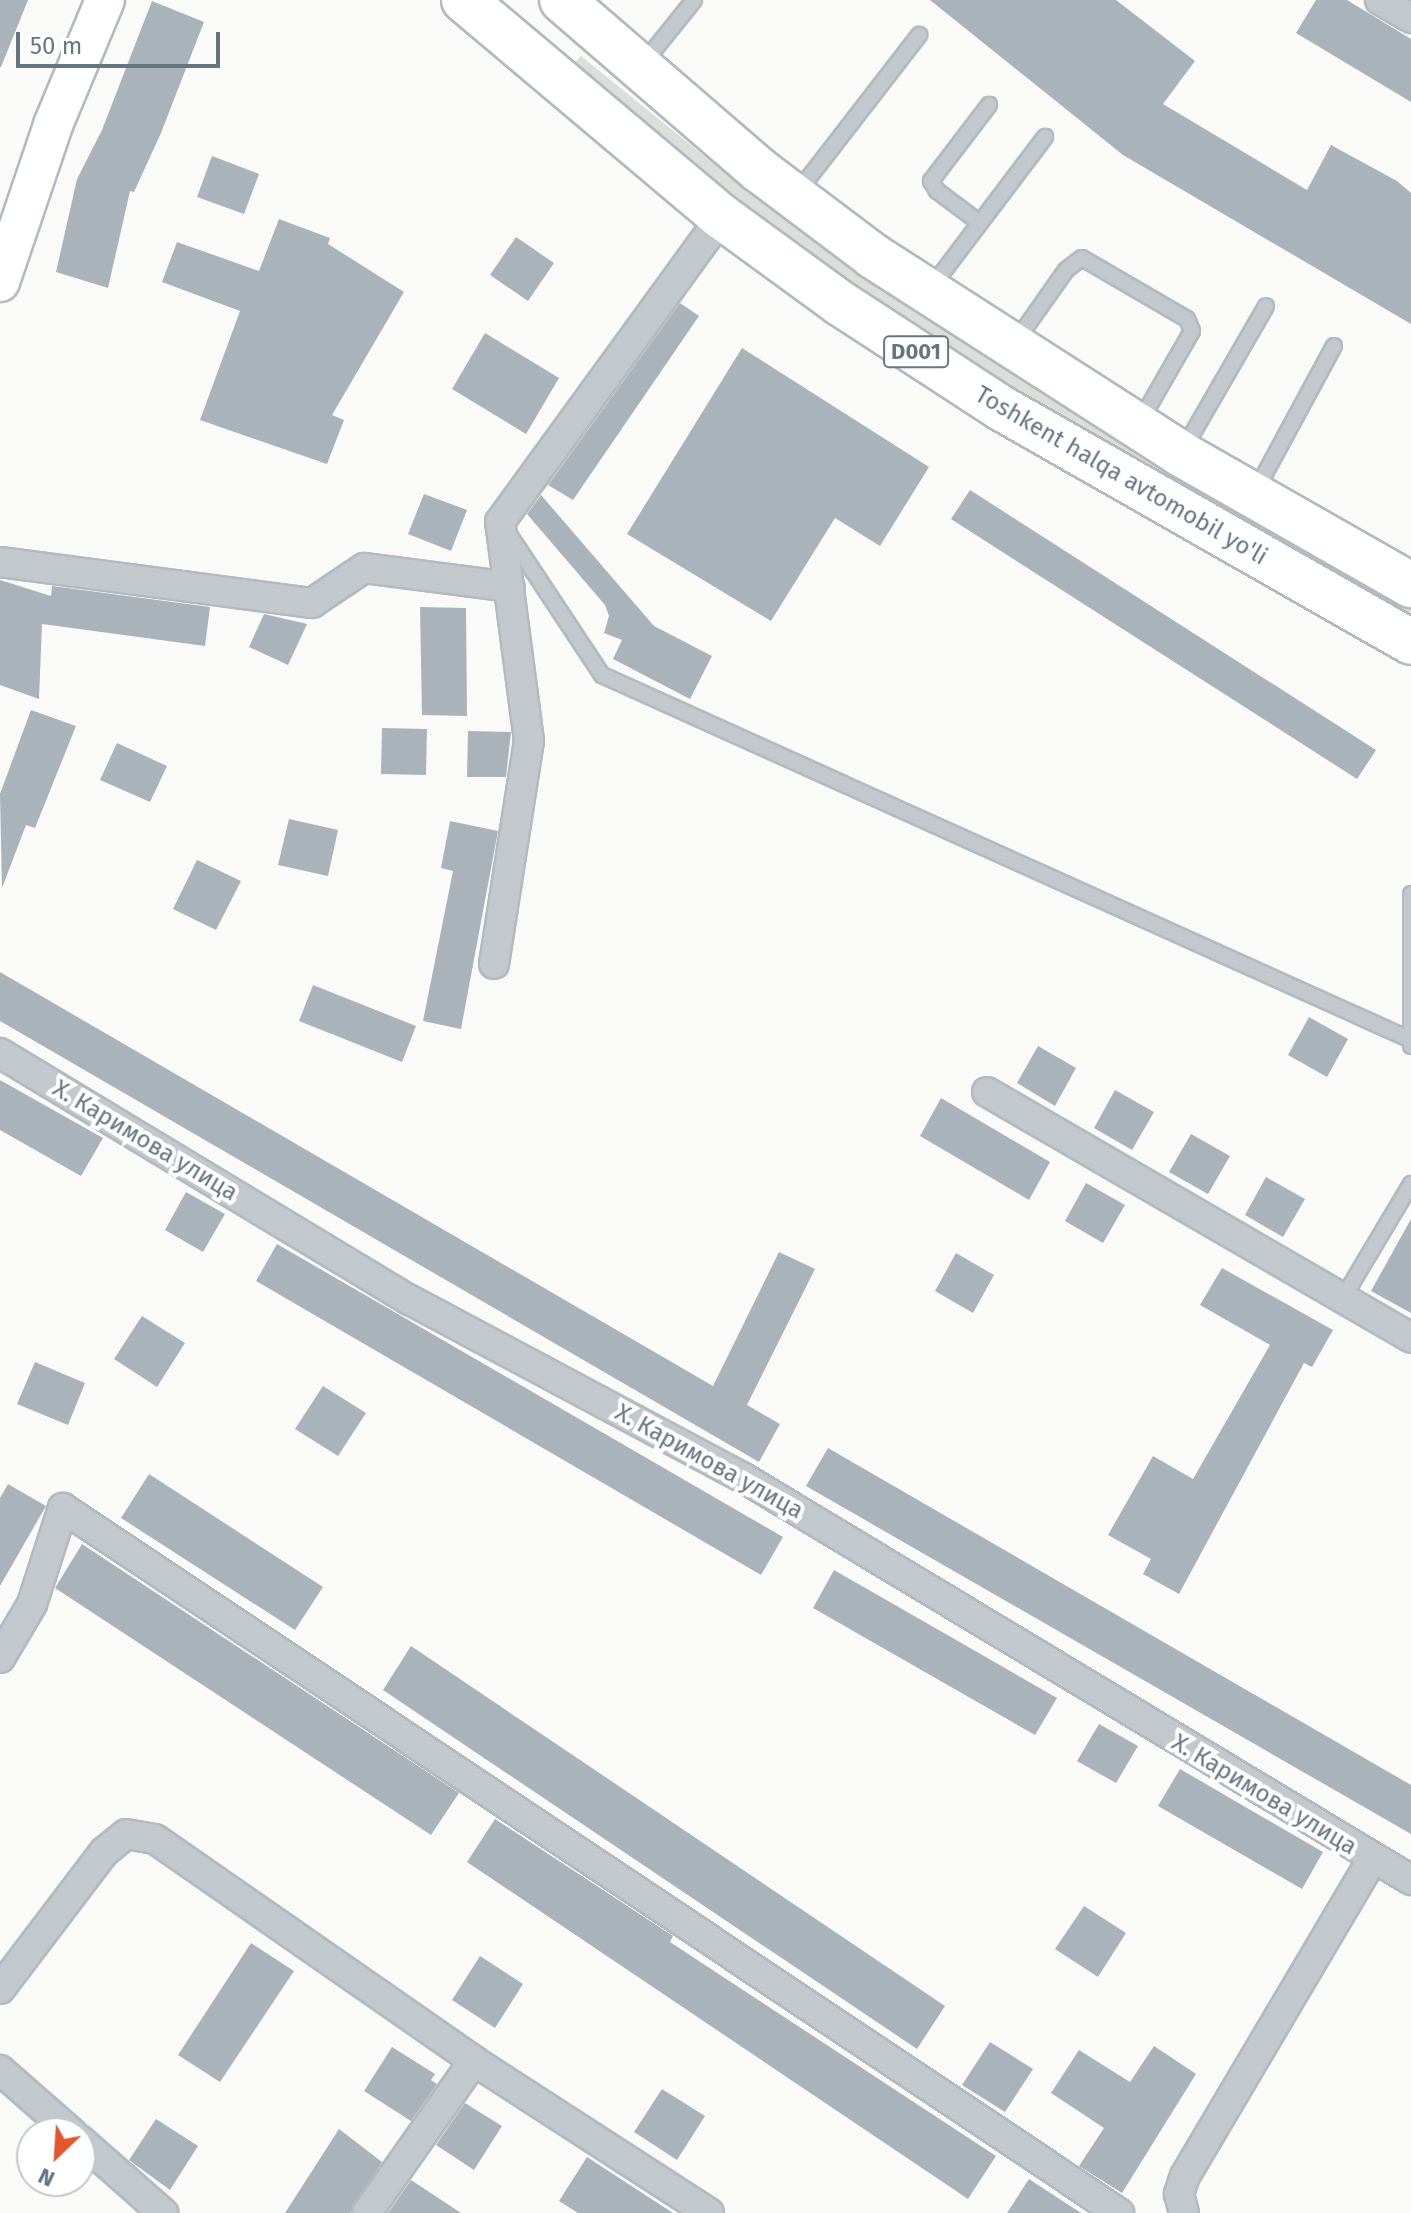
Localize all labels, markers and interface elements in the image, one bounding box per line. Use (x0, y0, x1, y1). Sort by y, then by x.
scale bar (20, 16, 224, 66)
text: 50 m (30, 32, 82, 60)
road number: D001 (882, 334, 950, 370)
street label: Toshkent halqa avtomobil yo'li (970, 380, 1272, 572)
street label: Х. Каримова улица (47, 1074, 243, 1208)
street label: Х. Каримова улица (610, 1398, 808, 1526)
street label: Х. Каримова улица (1166, 1728, 1362, 1862)
north arrow (16, 2117, 96, 2197)
text: N (34, 2162, 59, 2193)

